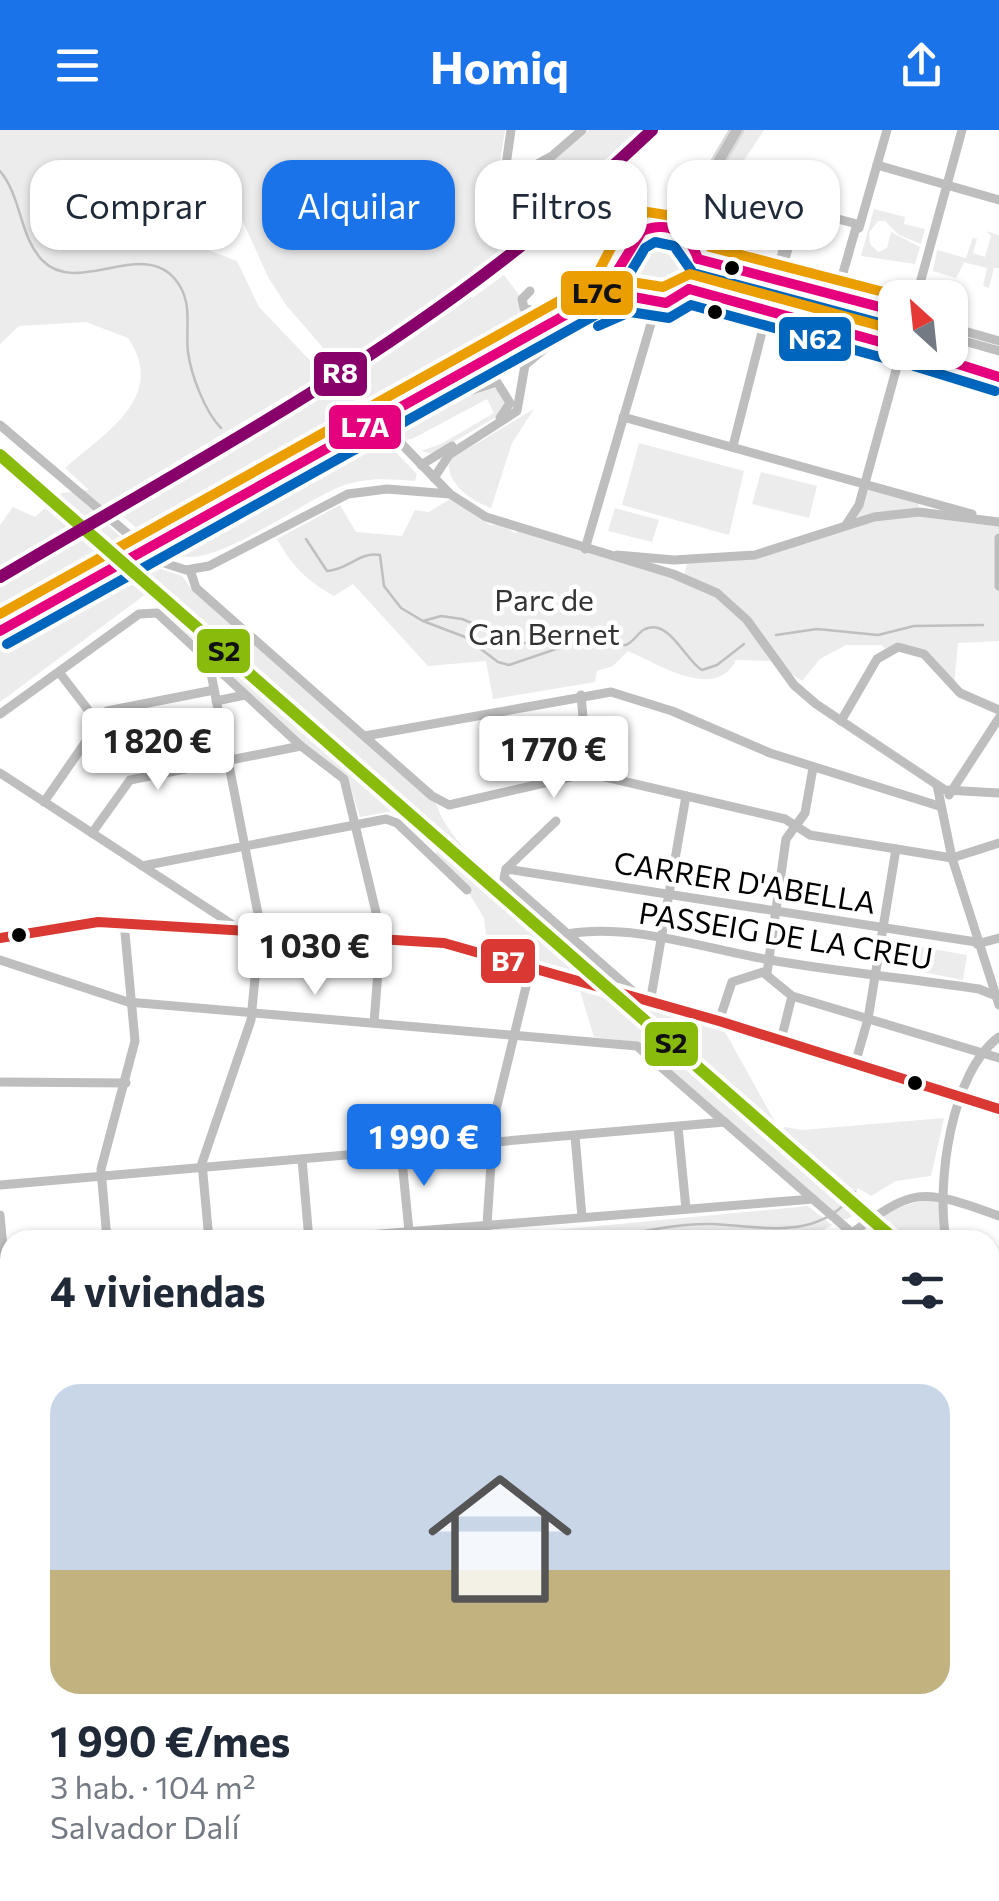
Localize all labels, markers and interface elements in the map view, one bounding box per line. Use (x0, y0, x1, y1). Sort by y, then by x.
icon: menu (50, 38, 105, 93)
text: Homiq (430, 38, 569, 93)
icon: share (894, 38, 949, 93)
chip: Comprar (30, 160, 242, 250)
chip: Alquilar (262, 160, 455, 250)
chip: Filtros (475, 160, 647, 250)
chip: Nuevo (667, 160, 840, 250)
unlabelled marker (722, 258, 742, 278)
line badge: L7C (559, 269, 635, 317)
text: L7C (572, 275, 622, 309)
north arrow (878, 280, 968, 370)
map controls (878, 280, 968, 370)
unlabelled marker (705, 302, 725, 322)
line badge: N62 (777, 315, 853, 363)
text: N62 (788, 321, 842, 355)
line badge: R8 (312, 350, 369, 398)
text: R8 (322, 355, 358, 389)
line badge: L7A (327, 403, 403, 451)
text: L7A (340, 409, 390, 443)
park label: Parc de Can Bernet (468, 580, 620, 651)
line badge: S2 (195, 627, 252, 675)
text: S2 (208, 633, 240, 667)
pin: 1 820 € (66, 708, 250, 793)
pin: 1 770 € (462, 716, 646, 801)
text: 1 820 € (104, 720, 212, 760)
text: 1 770 € (501, 728, 607, 768)
street label: CARRER D'ABELLA (611, 842, 879, 920)
street label: PASSEIG DE LA CREU (637, 893, 935, 975)
pin: 1 030 € (223, 913, 407, 998)
unlabelled marker (9, 925, 29, 945)
text: 1 030 € (260, 925, 370, 965)
line badge: B7 (479, 937, 537, 985)
text: B7 (491, 943, 525, 977)
line badge: S2 (643, 1020, 700, 1068)
text: S2 (655, 1025, 687, 1059)
unlabelled marker (905, 1073, 925, 1093)
pin: 1 990 € (332, 1104, 516, 1189)
text: 1 990 € (369, 1116, 479, 1156)
icon: filters (895, 1263, 950, 1318)
text: 4 viviendas (50, 1264, 265, 1316)
icon: home (410, 1449, 590, 1629)
text: 1 990 €/mes (50, 1714, 290, 1766)
text: 3 hab. · 104 m² (50, 1766, 256, 1806)
text: Salvador Dalí (50, 1806, 240, 1846)

